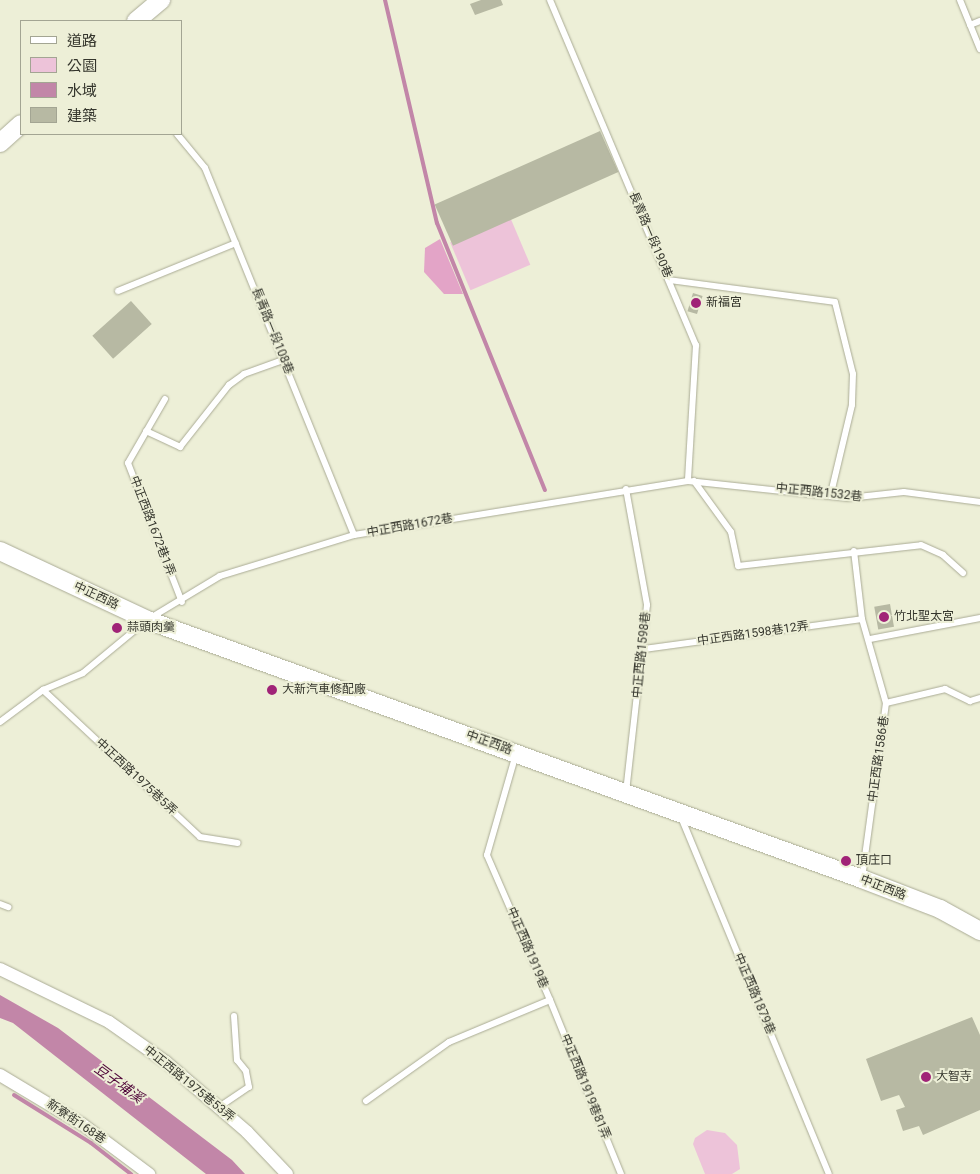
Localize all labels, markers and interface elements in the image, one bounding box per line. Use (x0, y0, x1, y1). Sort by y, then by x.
legend (20, 20, 182, 135)
text: 道路 (67, 32, 97, 50)
text: 公園 (67, 57, 97, 75)
text: 水域 (67, 82, 97, 100)
text: 建築 (67, 107, 97, 125)
street label: 長青路一段190巷 (625, 190, 675, 280)
street label: 長青路一段108巷 (248, 286, 296, 376)
place label: 新福宮 (706, 296, 742, 310)
marker: 新福宮 (690, 297, 702, 309)
street label: 中正西路1672巷1弄 (126, 474, 178, 578)
street label: 中正西路1532巷 (775, 481, 863, 505)
street label: 中正西路1672巷 (366, 511, 454, 541)
street label: 中正西路 (71, 579, 121, 613)
place label: 竹北聖太宮 (894, 610, 954, 624)
street label: 中正西路1598巷 (630, 611, 654, 699)
marker: 竹北聖太宮 (878, 611, 890, 623)
street label: 中正西路1598巷12弄 (696, 619, 810, 649)
place label: 蒜頭肉羹 (127, 621, 175, 635)
marker: 蒜頭肉羹 (111, 622, 123, 634)
place label: 大新汽車修配廠 (282, 683, 366, 697)
marker: 大新汽車修配廠 (266, 684, 278, 696)
street label: 中正西路1586巷 (866, 715, 892, 803)
street label: 中正西路 (464, 728, 514, 758)
street label: 中正西路1975巷5弄 (92, 736, 180, 818)
place label: 頂庄口 (856, 854, 892, 868)
marker: 頂庄口 (840, 855, 852, 867)
street label: 中正西路 (858, 873, 908, 903)
street label: 中正西路1919巷 (503, 905, 551, 991)
street label: 中正西路1879巷 (730, 951, 778, 1037)
street label: 中正西路1919巷81弄 (557, 1032, 613, 1142)
street label: 中正西路1975巷53弄 (141, 1043, 237, 1125)
water label: 豆子埔溪 (91, 1060, 147, 1106)
place label: 大智寺 (936, 1070, 972, 1084)
marker: 大智寺 (920, 1071, 932, 1083)
street label: 新寮街168巷 (44, 1097, 108, 1147)

